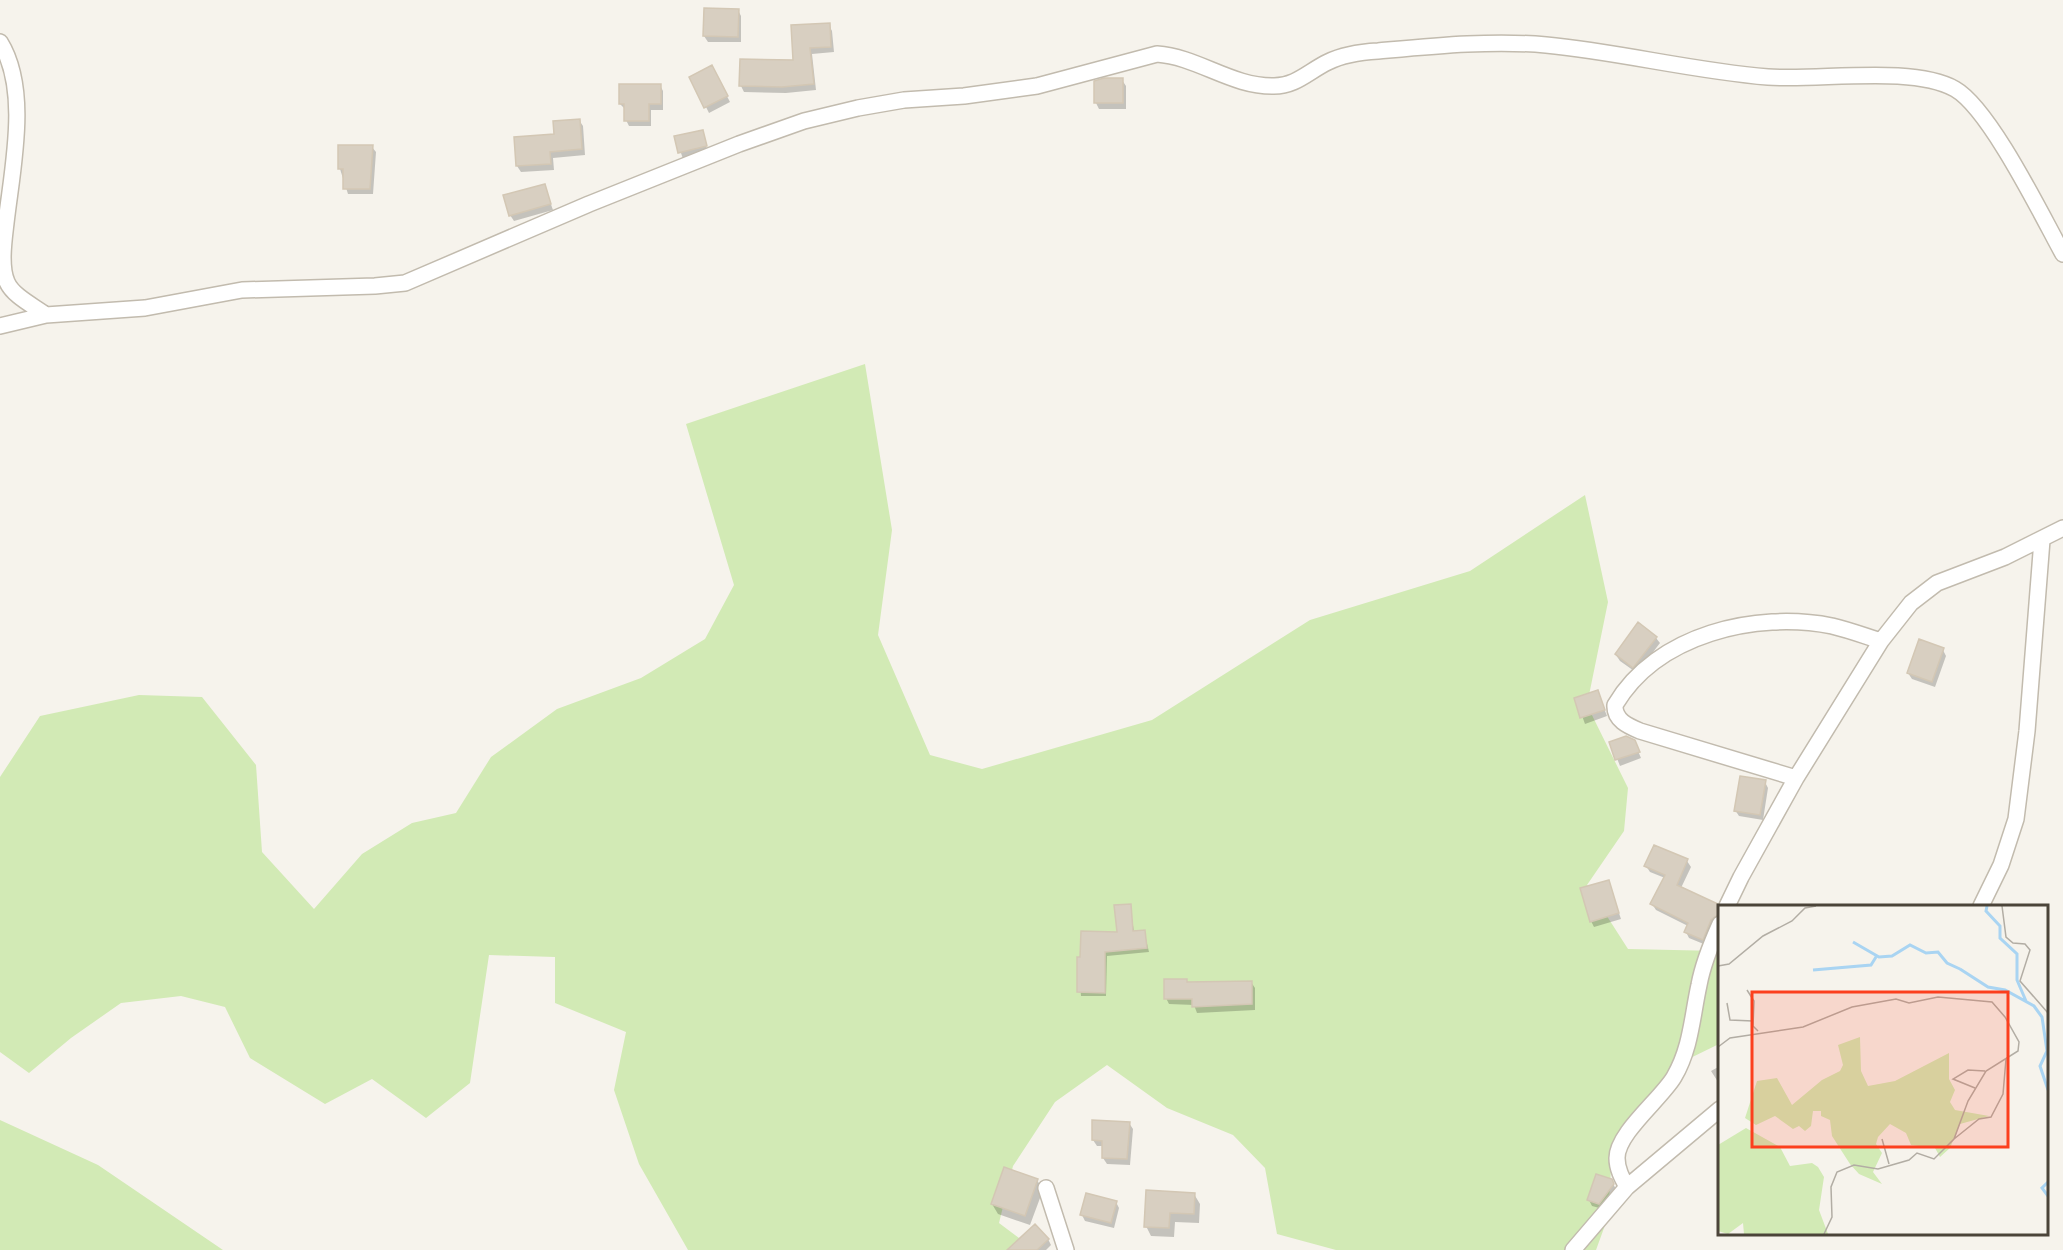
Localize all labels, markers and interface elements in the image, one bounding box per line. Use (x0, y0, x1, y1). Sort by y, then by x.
inset map (1718, 905, 2048, 1235)

